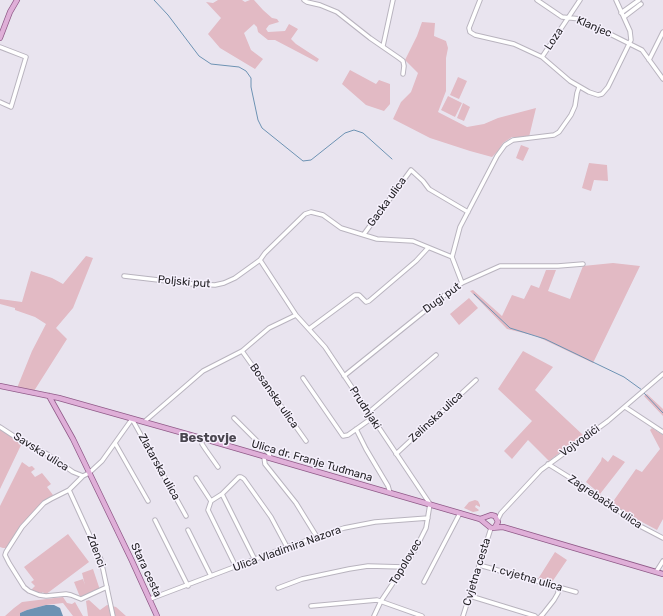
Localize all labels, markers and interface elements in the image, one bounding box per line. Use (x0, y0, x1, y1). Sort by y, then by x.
street label: Klanjec (574, 14, 614, 40)
street label: Loza (542, 25, 566, 53)
street label: Gacka ulica (365, 175, 409, 229)
street label: Poljski put (157, 273, 211, 291)
street label: Dugi put (420, 280, 464, 316)
street label: Bosanska ulica (247, 361, 301, 431)
street label: Prudnjaki (346, 384, 384, 432)
street label: Zelinska ulica (406, 389, 466, 445)
street label: Vojvodići (558, 422, 602, 460)
street label: Savska ulica (11, 430, 71, 474)
district label: Bestovje (179, 430, 237, 446)
street label: Zlatarska ulica (135, 431, 183, 503)
street label: Ulica dr. Franje Tuđmana (250, 437, 374, 485)
street label: Zagrebačka ulica (565, 472, 645, 532)
street label: Ulica Vladimira Nazora (231, 523, 343, 575)
street label: Zdenci (84, 533, 108, 569)
street label: Cvjetna cesta (460, 536, 494, 608)
street label: Topolovec (387, 537, 425, 587)
street label: Stara cesta (128, 541, 164, 599)
street label: I. cvjetna ulica (490, 562, 564, 594)

